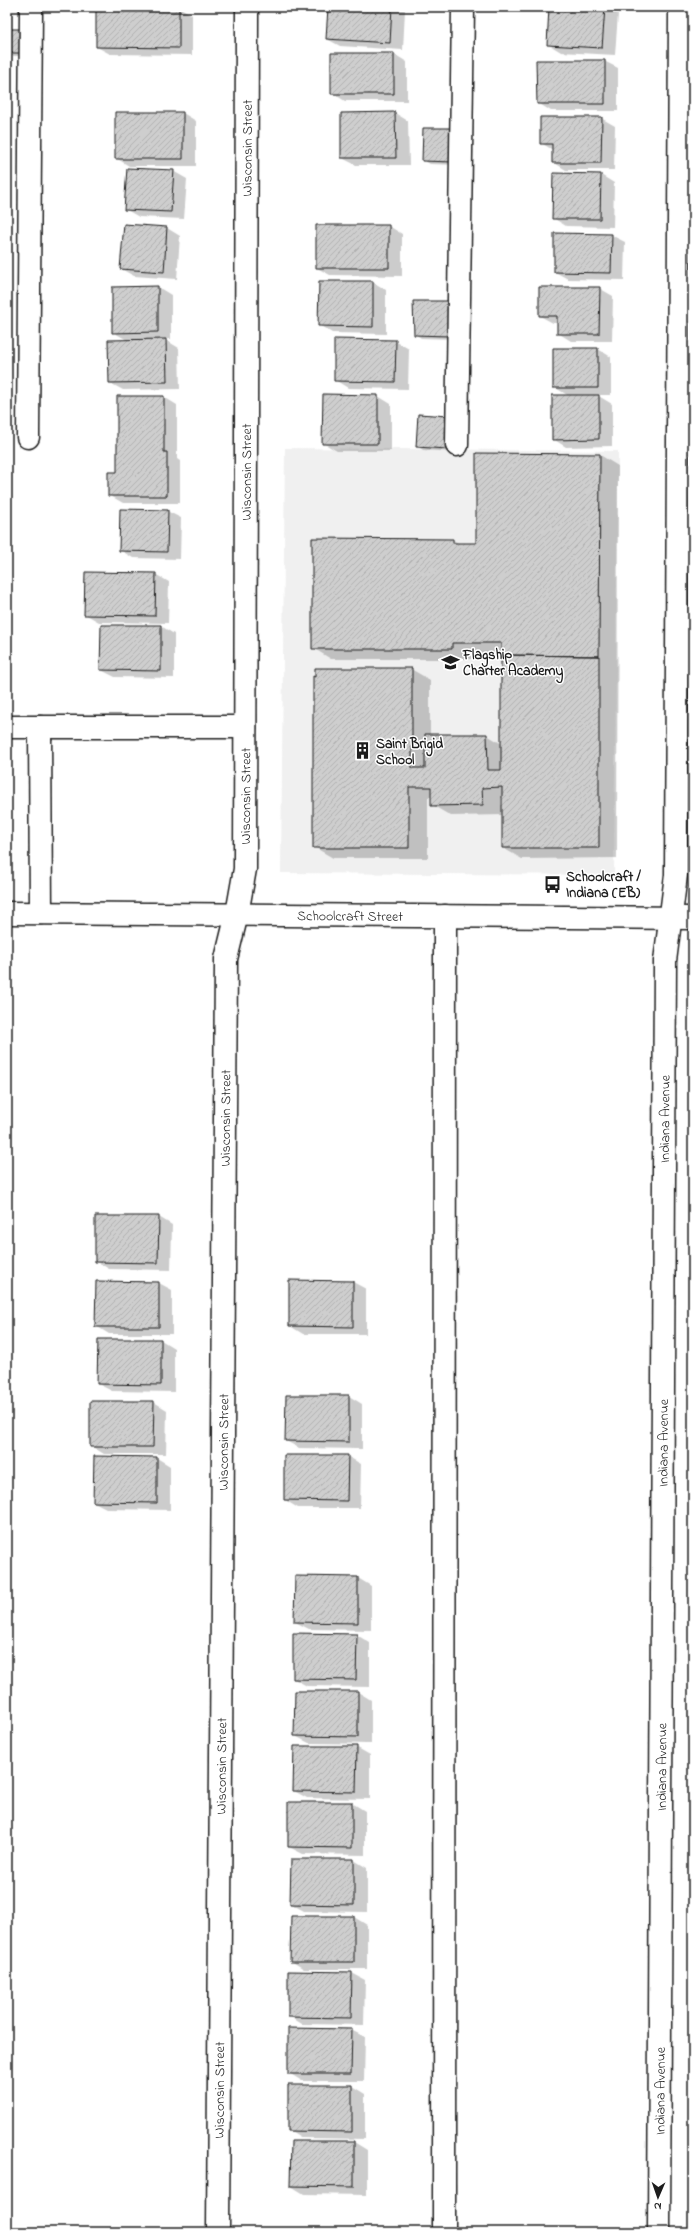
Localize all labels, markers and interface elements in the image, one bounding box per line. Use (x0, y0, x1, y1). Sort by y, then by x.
street label: Wisconsin Street (238, 99, 259, 197)
street label: Wisconsin Street (237, 423, 258, 521)
place label: Flagship Charter Academy (462, 645, 563, 684)
school or university icon: Flagship Charter Academy (440, 652, 460, 672)
place label: Saint Brigid School (376, 734, 443, 771)
building icon: Saint Brigid School (353, 741, 373, 761)
street label: Wisconsin Street (236, 747, 257, 845)
place label: Schoolcraft / Indiana (EB) (566, 867, 642, 904)
bus stop icon: Schoolcraft / Indiana (EB) (543, 874, 563, 894)
street label: Schoolcraft Street (297, 906, 403, 928)
street label: Wisconsin Street (216, 1069, 237, 1167)
street label: Indiana Avenue (655, 1074, 676, 1163)
street label: Wisconsin Street (214, 1393, 235, 1491)
street label: Indiana Avenue (654, 1398, 675, 1487)
street label: Wisconsin Street (212, 1717, 233, 1815)
street label: Indiana Avenue (652, 1722, 673, 1811)
street label: Wisconsin Street (210, 2041, 231, 2139)
street label: Indiana Avenue (650, 2046, 672, 2135)
north arrow (638, 2177, 678, 2217)
text: N (654, 2198, 662, 2214)

